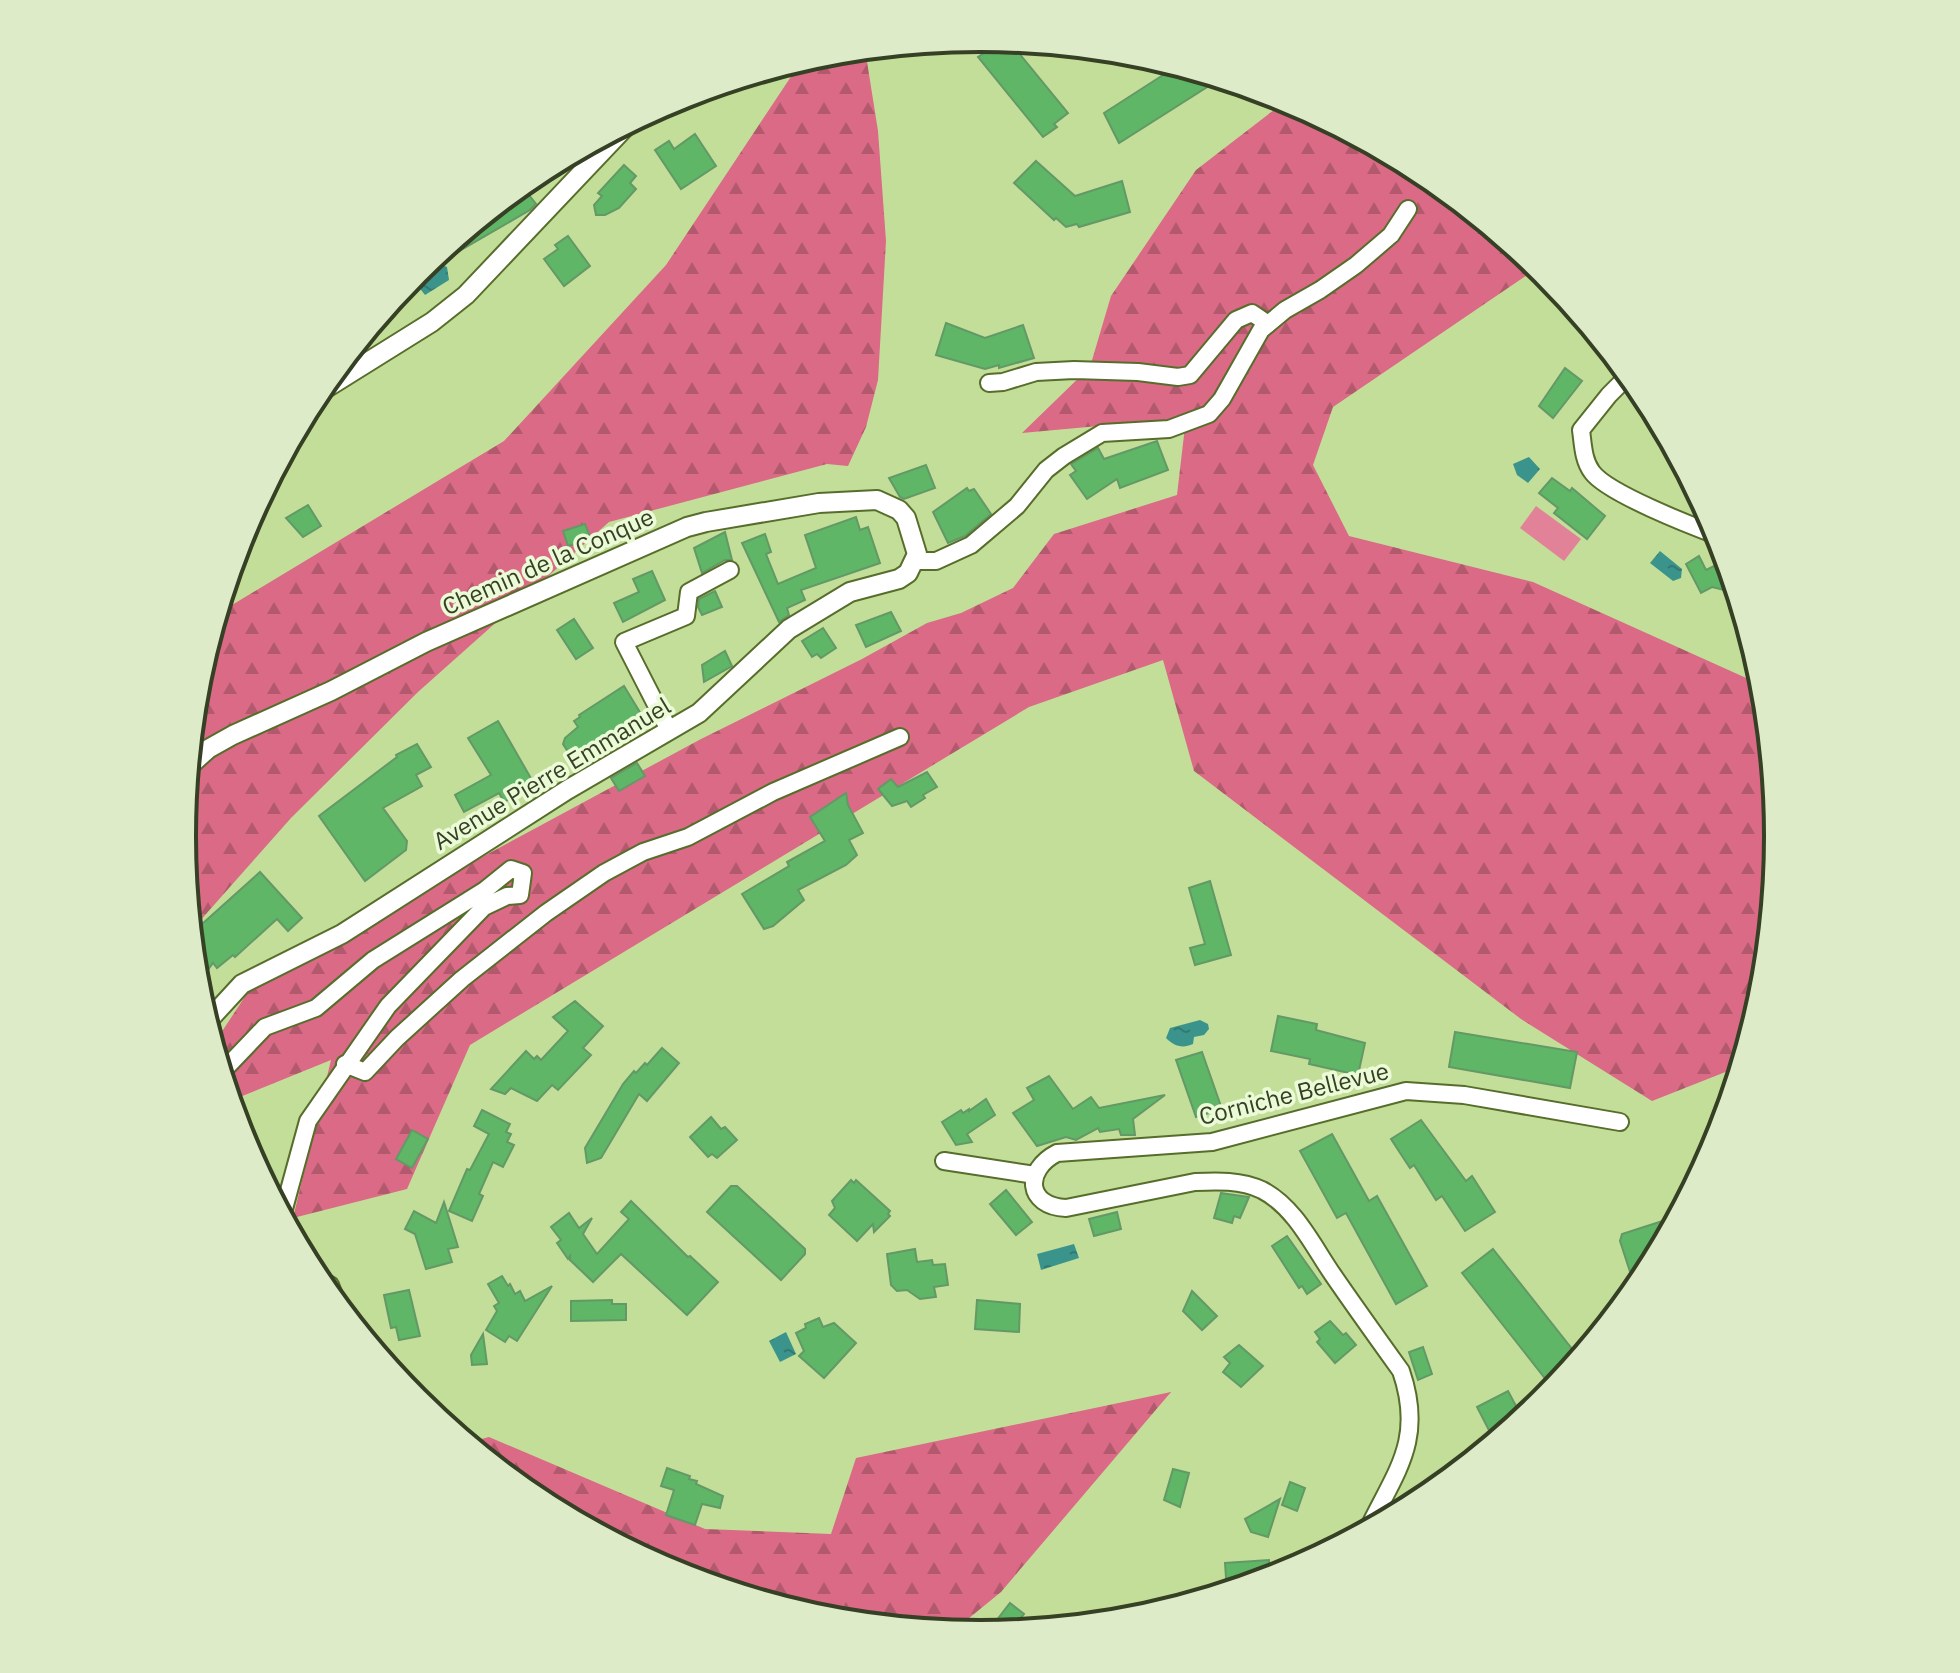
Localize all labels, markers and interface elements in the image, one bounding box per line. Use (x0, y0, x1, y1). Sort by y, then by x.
street label: Chemin de la Conque (437, 500, 658, 622)
street label: Avenue Pierre Emmanuel (427, 689, 676, 857)
street label: Corniche Bellevue (1195, 1054, 1392, 1132)

